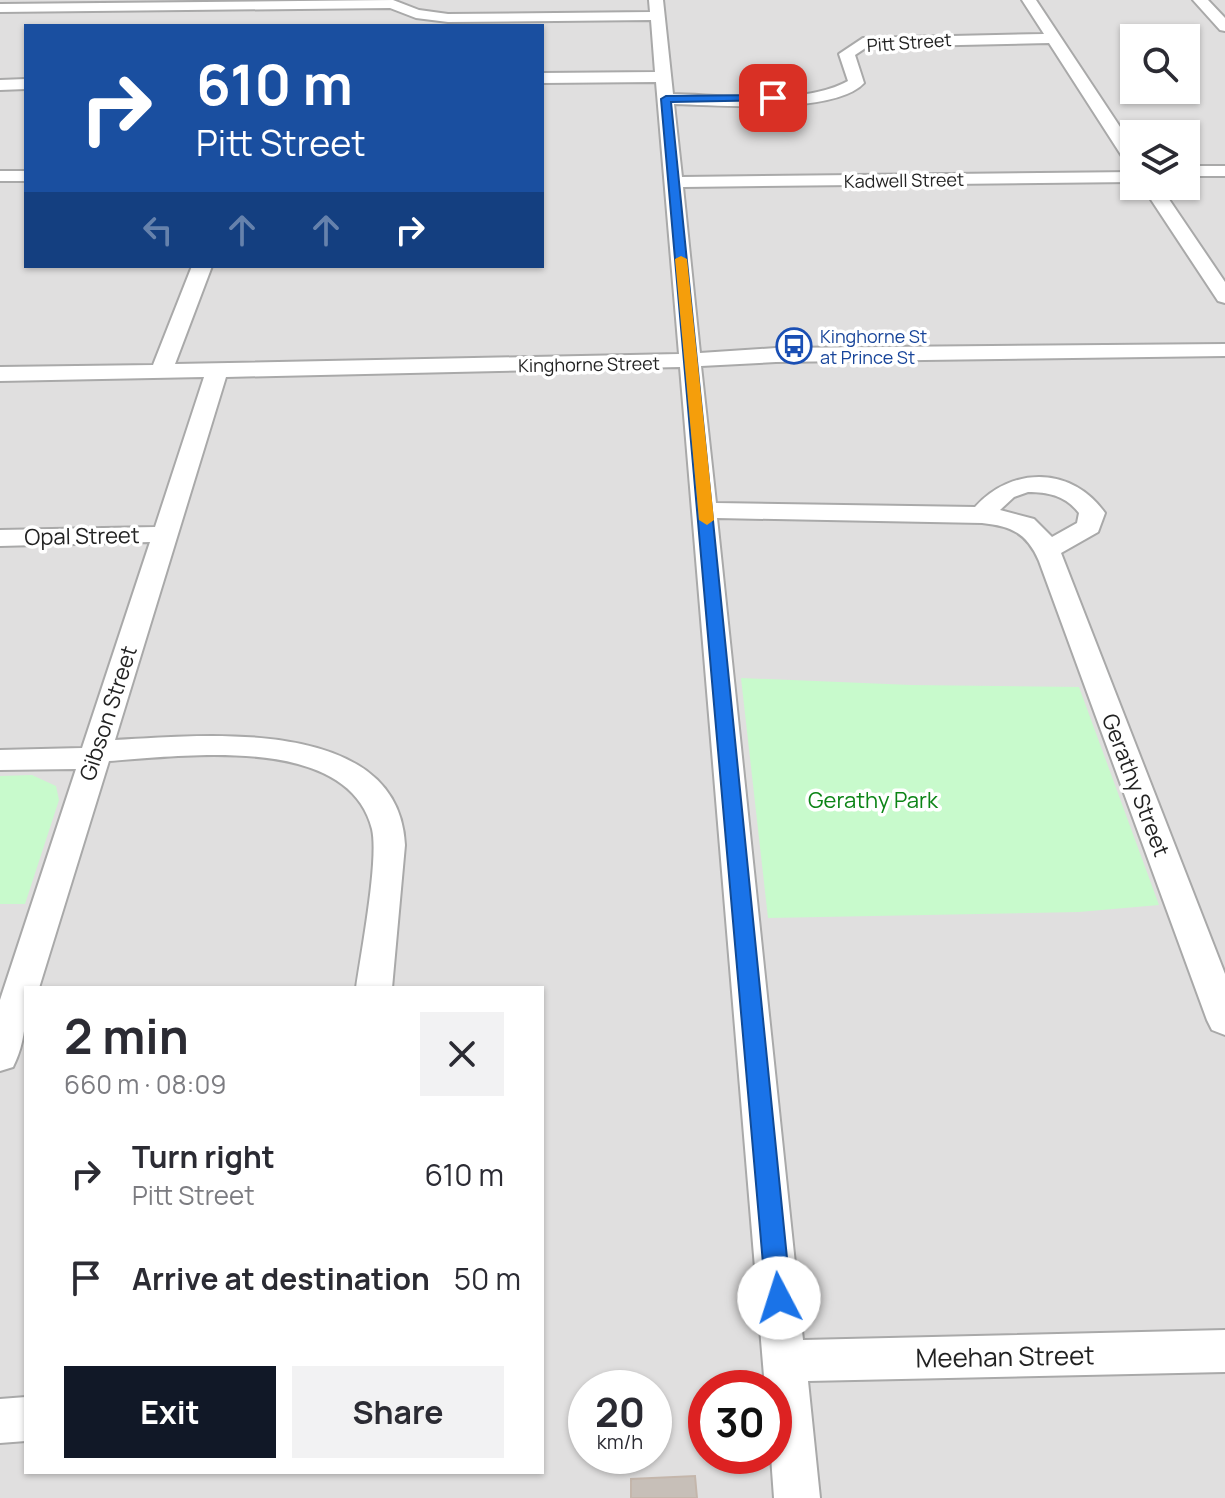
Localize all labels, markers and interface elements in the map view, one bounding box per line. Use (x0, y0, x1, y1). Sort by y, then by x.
map controls (1120, 24, 1200, 200)
button: search (1120, 24, 1200, 104)
street label: Pitt Street (866, 27, 952, 57)
text: 610 m (196, 45, 353, 122)
icon: right (64, 56, 168, 160)
pin (739, 64, 807, 132)
icon: arrive (751, 76, 795, 120)
text: Pitt Street (196, 118, 366, 167)
button: layers (1120, 120, 1200, 200)
street label: Kadwell Street (844, 167, 964, 193)
icon: left (136, 208, 180, 252)
icon: ahead (220, 208, 264, 252)
icon: ahead (304, 208, 348, 252)
icon: right (388, 208, 432, 252)
place label: Kinghorne St at Prince St (820, 324, 927, 369)
bus stop icon: Kinghorne St at Prince St (775, 327, 813, 365)
street label: Kinghorne Street (518, 351, 660, 377)
street label: Opal Street (24, 520, 140, 552)
street label: Gibson Street (72, 642, 144, 784)
street label: Gerathy Street (1095, 709, 1177, 861)
park label: Gerathy Park (808, 785, 939, 815)
text: 2 min (64, 1003, 189, 1068)
button: close (420, 1012, 504, 1096)
text: 660 m · 08:09 (64, 1066, 226, 1102)
text: Turn right (132, 1136, 275, 1177)
icon: right (64, 1152, 108, 1196)
text: 610 m (424, 1154, 504, 1195)
text: Pitt Street (132, 1177, 255, 1213)
icon: arrive (64, 1256, 108, 1300)
position arrow (737, 1256, 821, 1340)
text: Arrive at destination (132, 1258, 430, 1299)
text: 50 m (454, 1258, 521, 1299)
street label: Meehan Street (915, 1336, 1095, 1376)
button: Exit (64, 1366, 276, 1458)
button: Share (292, 1366, 504, 1458)
speed limit sign: 30 (688, 1370, 792, 1474)
text: 20 (595, 1384, 645, 1439)
text: km/h (597, 1428, 643, 1455)

